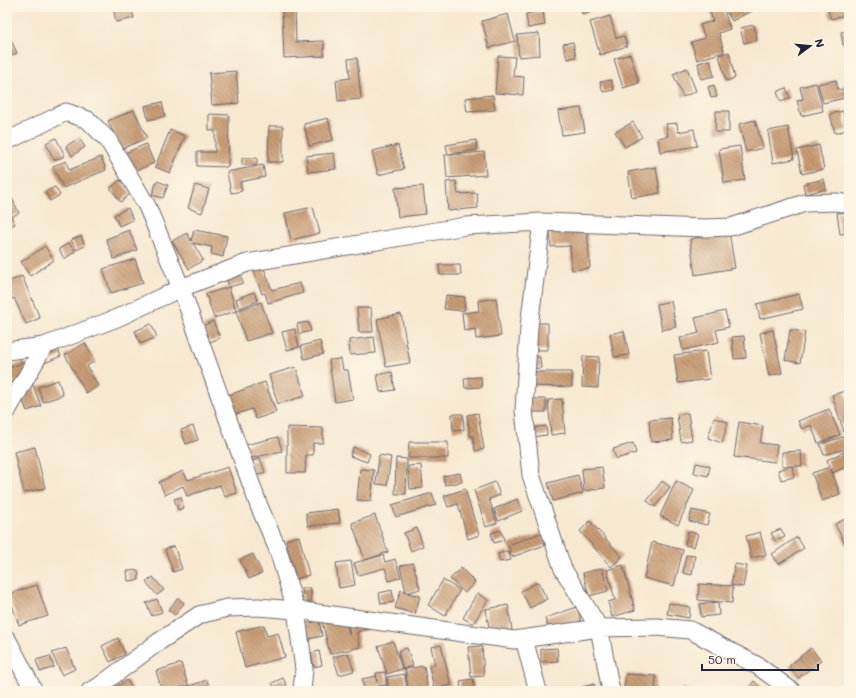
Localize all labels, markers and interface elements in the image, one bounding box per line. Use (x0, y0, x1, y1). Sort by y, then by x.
north arrow (790, 26, 830, 66)
text: N (812, 37, 828, 49)
scale bar (702, 646, 818, 672)
text: 50 m (708, 651, 736, 667)

